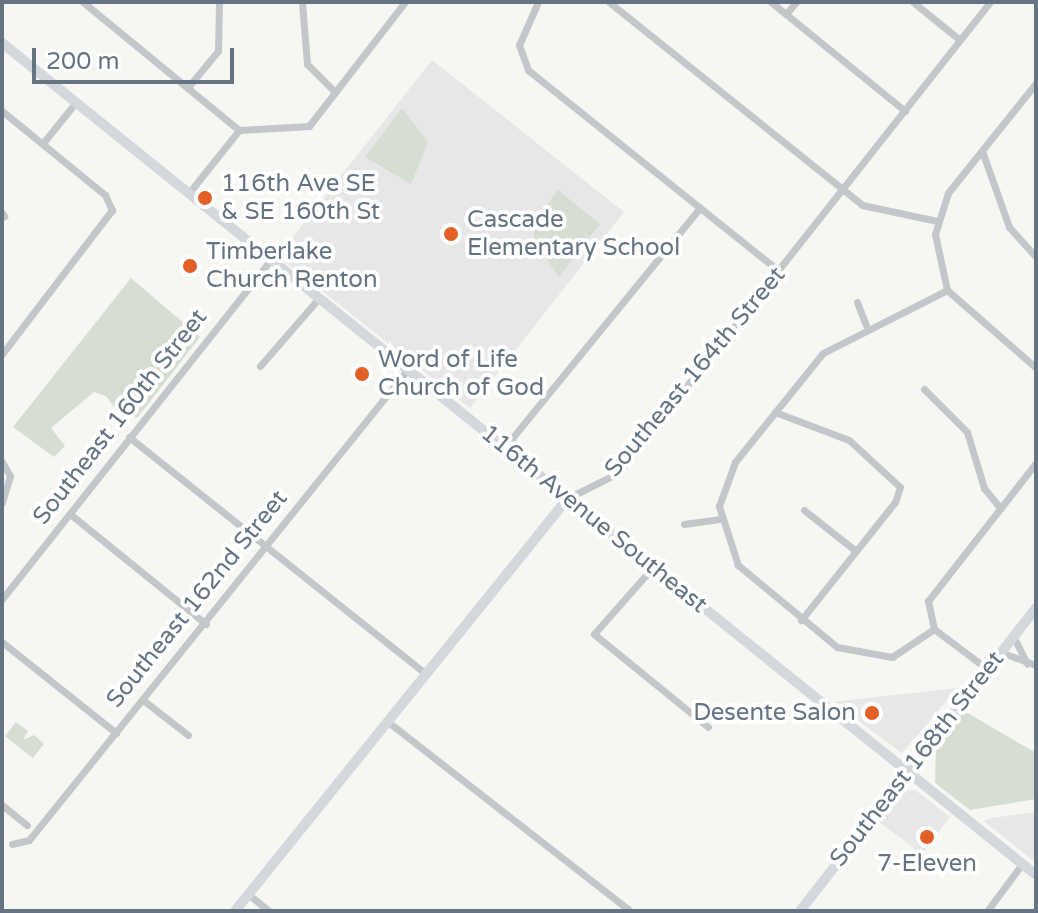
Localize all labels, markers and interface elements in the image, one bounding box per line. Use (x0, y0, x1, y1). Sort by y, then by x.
scale bar (36, 32, 238, 82)
text: 200 m (46, 47, 120, 76)
place label: 116th Ave SE & SE 160th St (221, 170, 380, 226)
marker: 116th Ave SE & SE 160th St (196, 189, 214, 207)
place label: Cascade Elementary School (467, 206, 680, 262)
marker: Cascade Elementary School (442, 225, 460, 243)
place label: Timberlake Church Renton (206, 238, 378, 294)
marker: Timberlake Church Renton (181, 257, 199, 275)
street label: Southeast 164th Street (599, 261, 791, 483)
street label: Southeast 160th Street (27, 304, 213, 530)
place label: Word of Life Church of God (378, 346, 544, 402)
marker: Word of Life Church of God (353, 365, 371, 383)
street label: 116th Avenue Southeast (475, 419, 713, 619)
street label: Southeast 162nd Street (100, 484, 294, 714)
street label: Southeast 168th Street (824, 646, 1010, 872)
place label: Desente Salon (693, 699, 856, 727)
marker: Desente Salon (863, 704, 881, 722)
marker: 7-Eleven (918, 828, 936, 846)
place label: 7-Eleven (877, 850, 977, 878)

